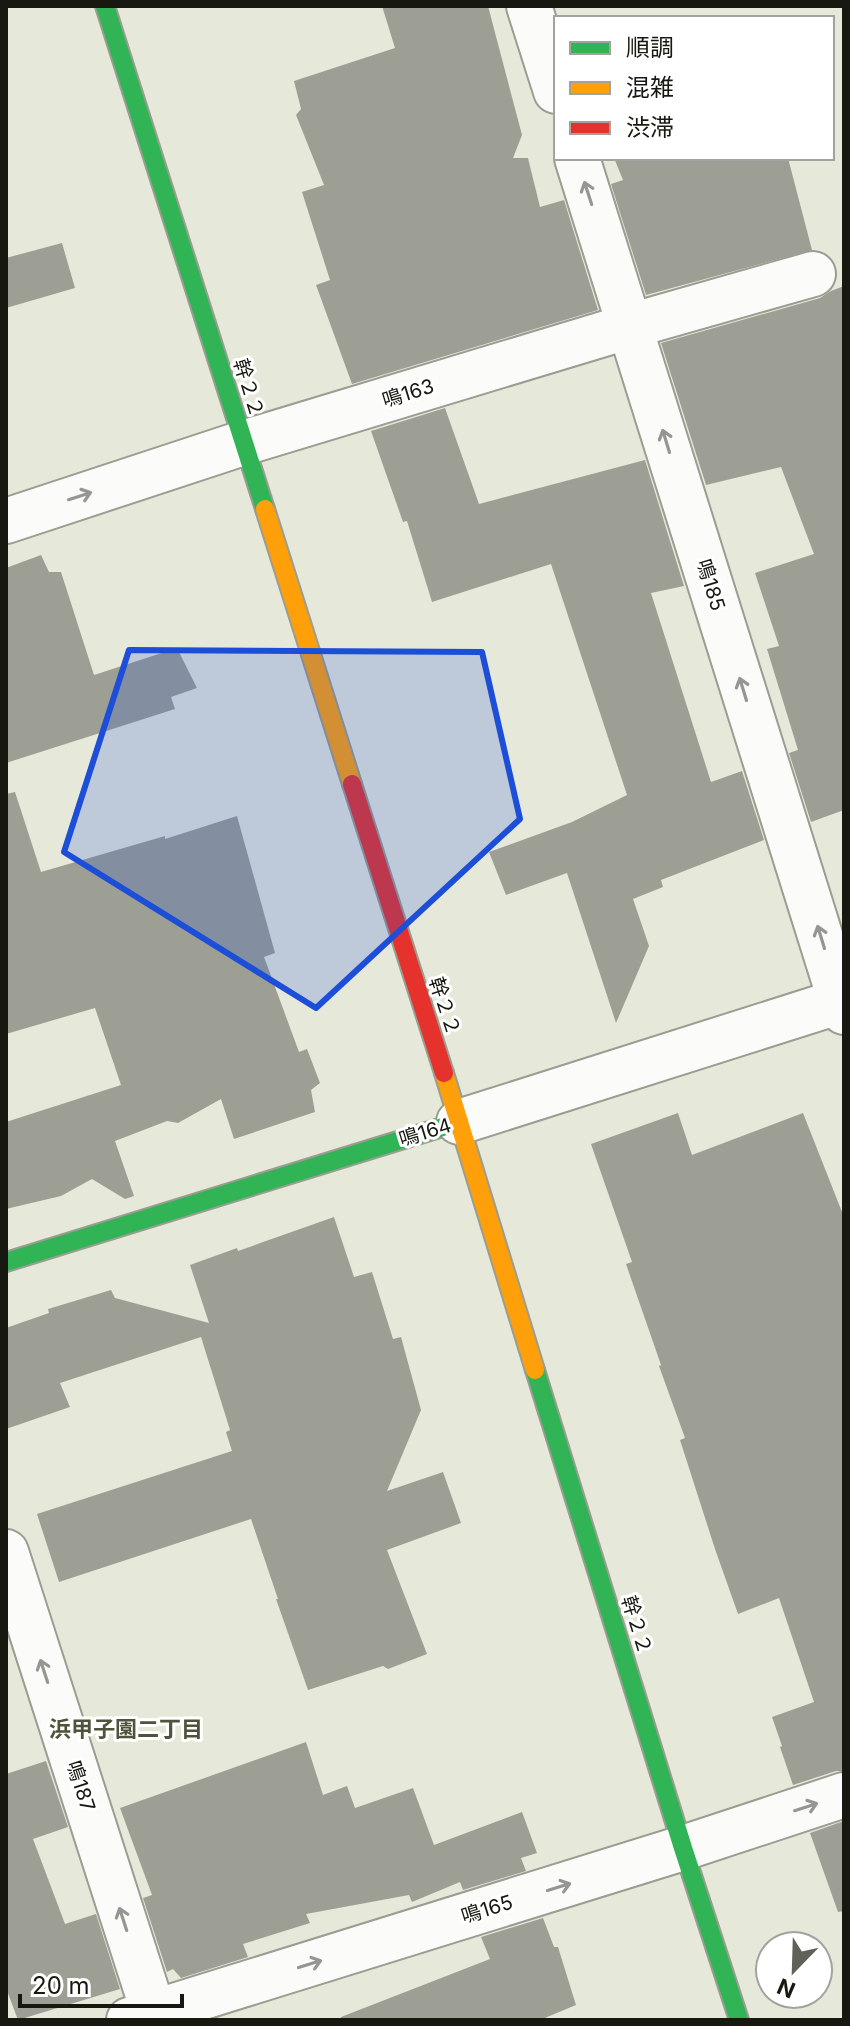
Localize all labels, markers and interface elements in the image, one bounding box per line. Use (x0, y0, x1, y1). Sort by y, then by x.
legend (554, 16, 834, 160)
text: 順調 (626, 33, 674, 62)
text: 混雑 (626, 73, 674, 102)
text: 渋滞 (626, 113, 674, 142)
one-way arrow (580, 180, 595, 205)
street label: 幹２２ (229, 356, 269, 420)
street label: 鳴163 (379, 374, 437, 412)
one-way arrow (658, 428, 673, 454)
one-way arrow (67, 488, 92, 503)
street label: 鳴185 (692, 556, 730, 614)
one-way arrow (735, 677, 750, 702)
one-way arrow (813, 925, 828, 951)
street label: 幹２２ (424, 974, 466, 1038)
street label: 鳴164 (396, 1113, 454, 1151)
street label: 幹２２ (617, 1593, 657, 1657)
one-way arrow (36, 1659, 51, 1685)
district label: 浜甲子園二丁目 (49, 1716, 203, 1742)
street label: 鳴187 (62, 1758, 100, 1814)
one-way arrow (794, 1799, 819, 1814)
one-way arrow (545, 1879, 571, 1894)
street label: 鳴165 (458, 1890, 516, 1928)
one-way arrow (115, 1907, 130, 1932)
north arrow (754, 1930, 834, 2010)
one-way arrow (297, 1956, 323, 1971)
scale bar (20, 1958, 182, 2008)
text: 20 m (32, 1971, 90, 2000)
text: N (773, 1973, 799, 2004)

